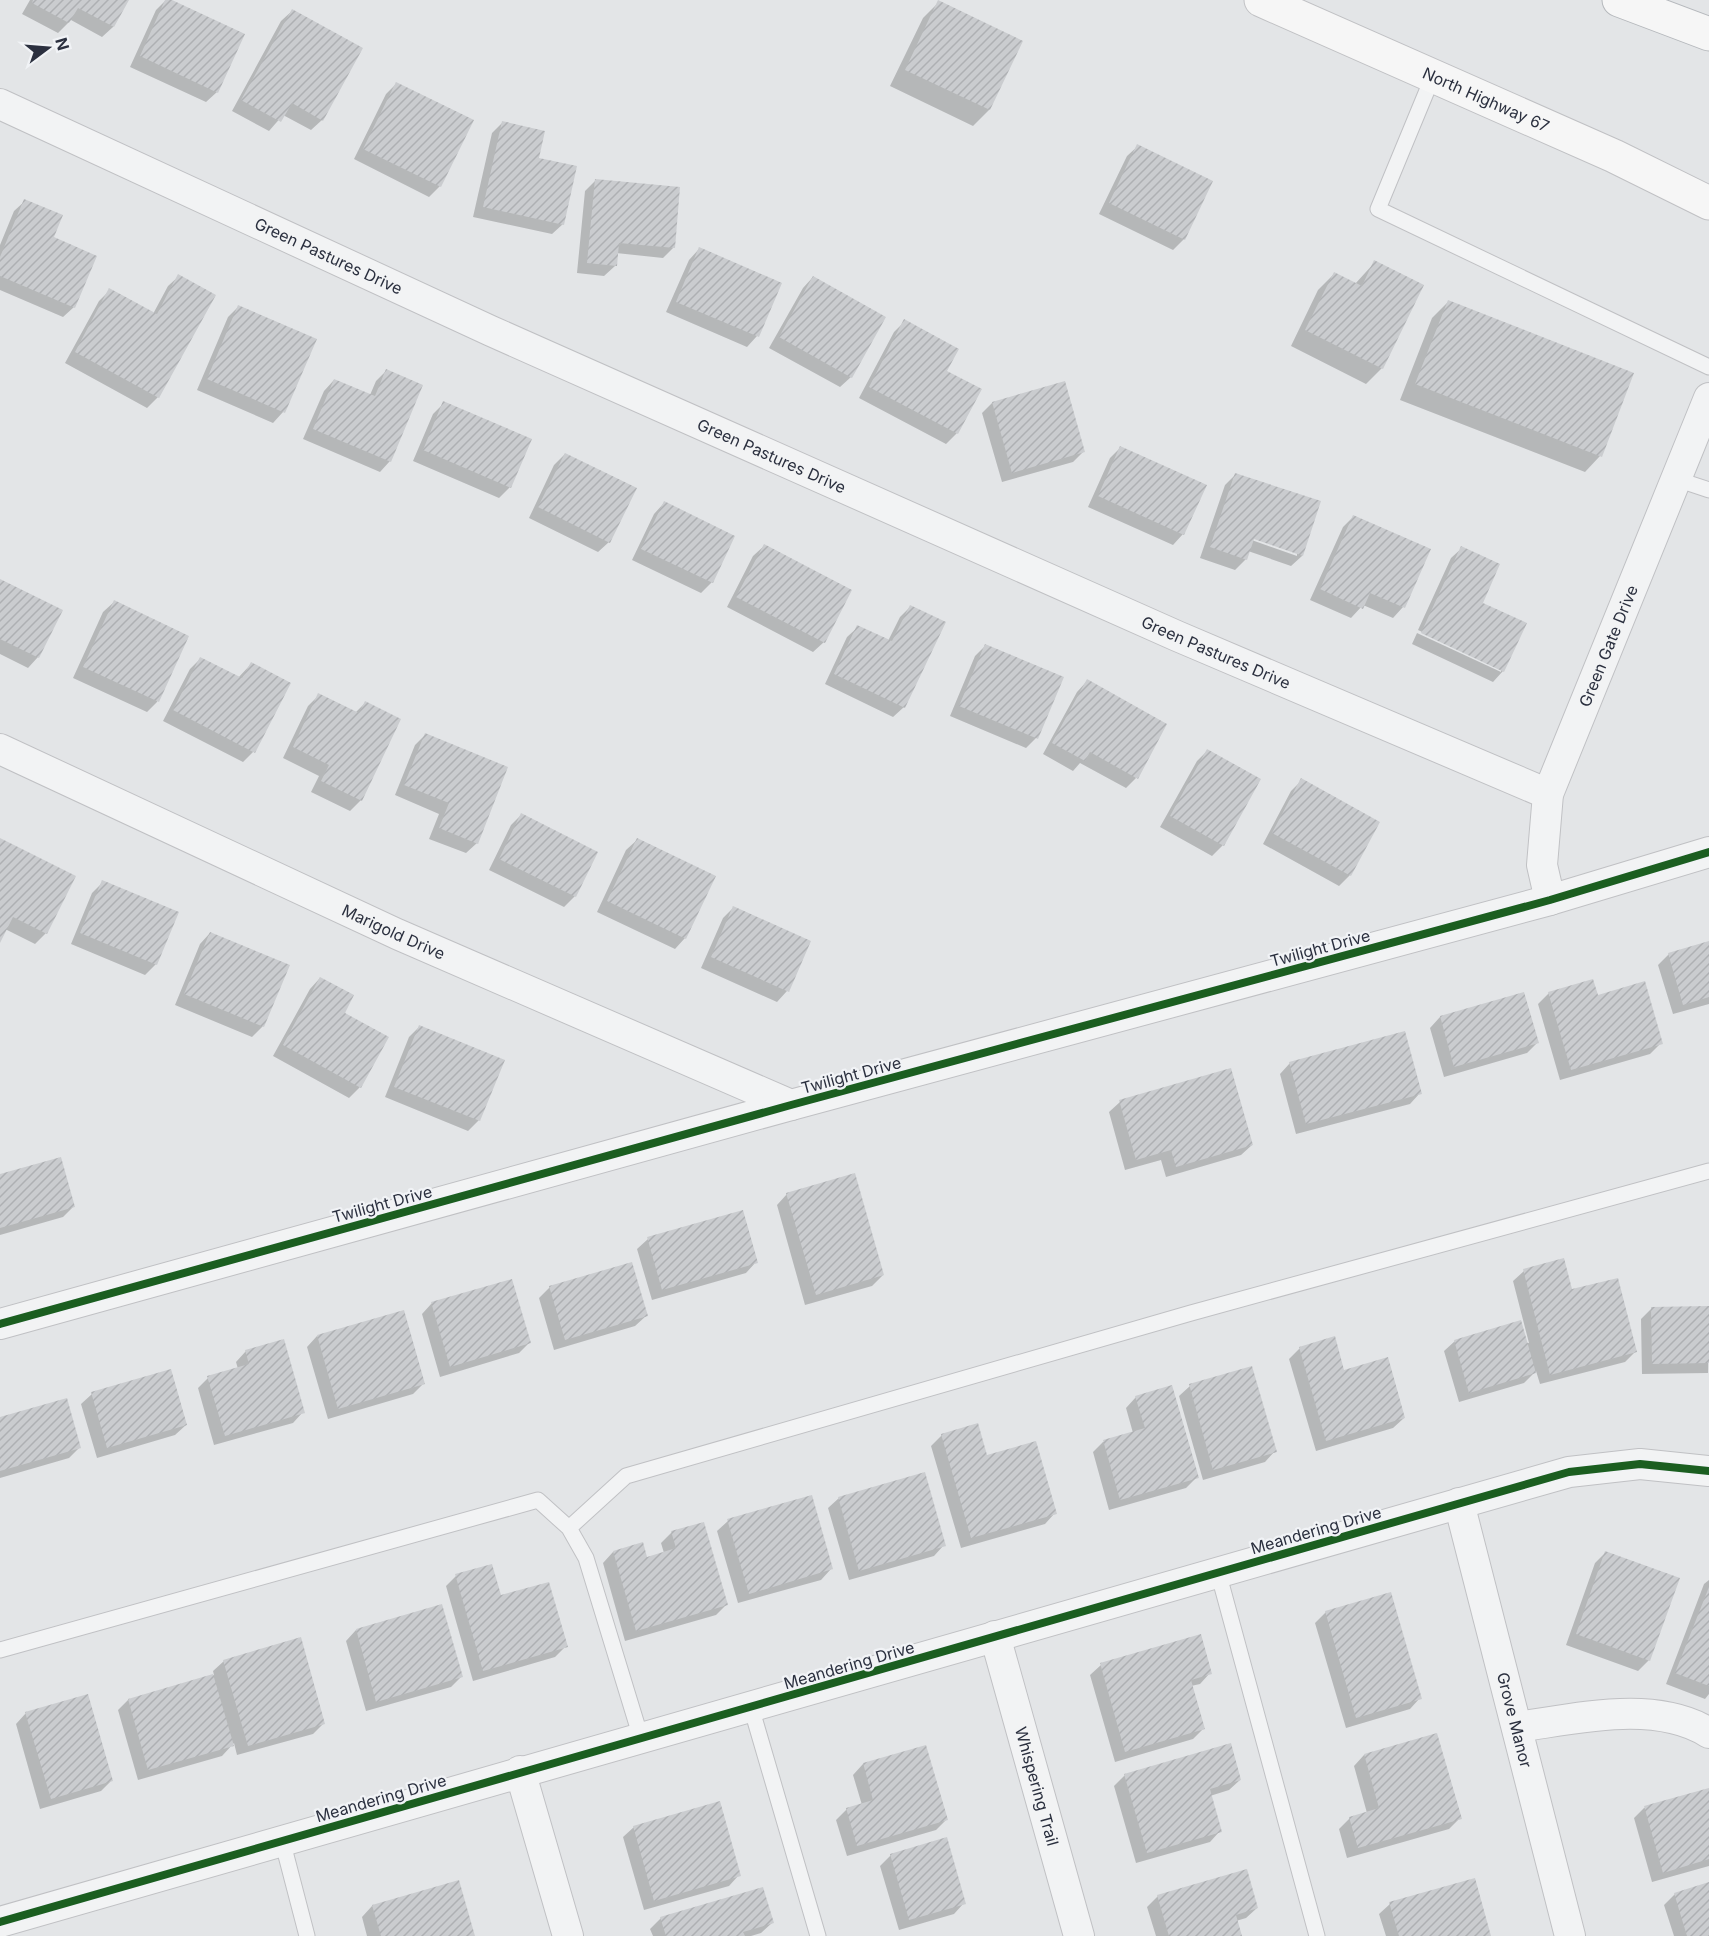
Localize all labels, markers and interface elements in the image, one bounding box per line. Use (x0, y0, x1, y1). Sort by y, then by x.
north arrow (18, 18, 78, 78)
text: N (51, 35, 74, 52)
street label: North Highway 67 (1420, 63, 1552, 136)
street label: Green Pastures Drive (252, 213, 406, 299)
street label: Green Pastures Drive (694, 414, 849, 497)
street label: Green Gate Drive (1574, 582, 1642, 710)
street label: Green Pastures Drive (1138, 611, 1294, 693)
street label: Marigold Drive (339, 900, 448, 964)
street label: Twilight Drive (1268, 925, 1372, 971)
street label: Twilight Drive (799, 1052, 903, 1098)
street label: Twilight Drive (330, 1181, 434, 1227)
street label: Meandering Drive (1248, 1502, 1384, 1558)
street label: Meandering Drive (781, 1637, 917, 1693)
street label: Grove Manor (1493, 1670, 1536, 1770)
street label: Whispering Trail (1011, 1724, 1063, 1848)
street label: Meandering Drive (313, 1770, 449, 1826)

